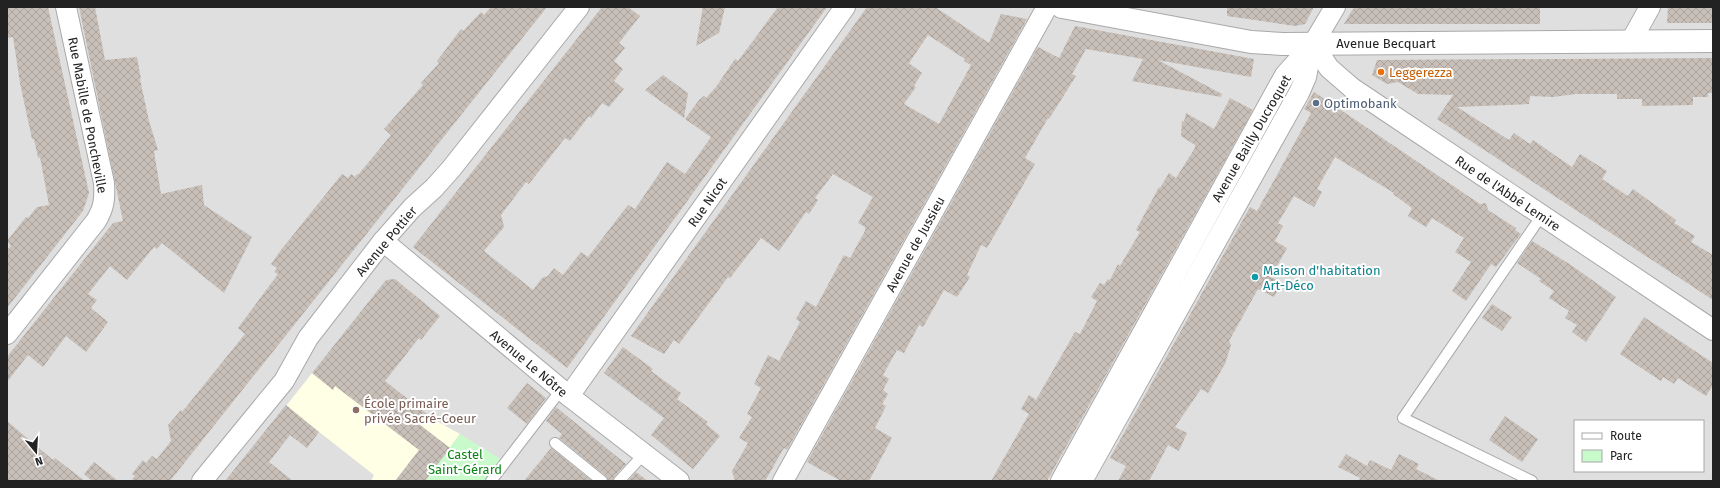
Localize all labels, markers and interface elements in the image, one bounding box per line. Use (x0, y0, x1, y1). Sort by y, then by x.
street label: Rue Mabille de Poncheville (65, 36, 110, 195)
street label: Avenue Becquart (1336, 36, 1436, 51)
place label: Leggerezza (1389, 65, 1453, 80)
marker: Leggerezza (1376, 67, 1386, 77)
street label: Avenue Bailly Ducroquet (1209, 72, 1294, 204)
place label: Optimobank (1324, 96, 1397, 111)
marker: Optimobank (1311, 98, 1321, 108)
street label: Rue de l'Abbé Lemire (1452, 153, 1563, 234)
street label: Rue Nicot (685, 174, 730, 230)
street label: Avenue de Jussieu (883, 194, 948, 295)
street label: Avenue Pottier (353, 203, 420, 279)
place label: Maison d'habitation Art-Déco (1263, 263, 1381, 293)
marker: Maison d'habitation Art-Déco (1250, 272, 1260, 282)
street label: Avenue Le Nôtre (487, 327, 570, 400)
place label: École primaire privée Sacré-Coeur (364, 396, 476, 426)
marker: École primaire privée Sacré-Coeur (351, 405, 361, 415)
legend (1574, 420, 1704, 472)
text: Route (1610, 429, 1642, 443)
north arrow (16, 432, 56, 472)
park label: Castel Saint-Gérard (428, 447, 502, 477)
text: Parc (1610, 449, 1633, 463)
text: N (33, 454, 44, 468)

